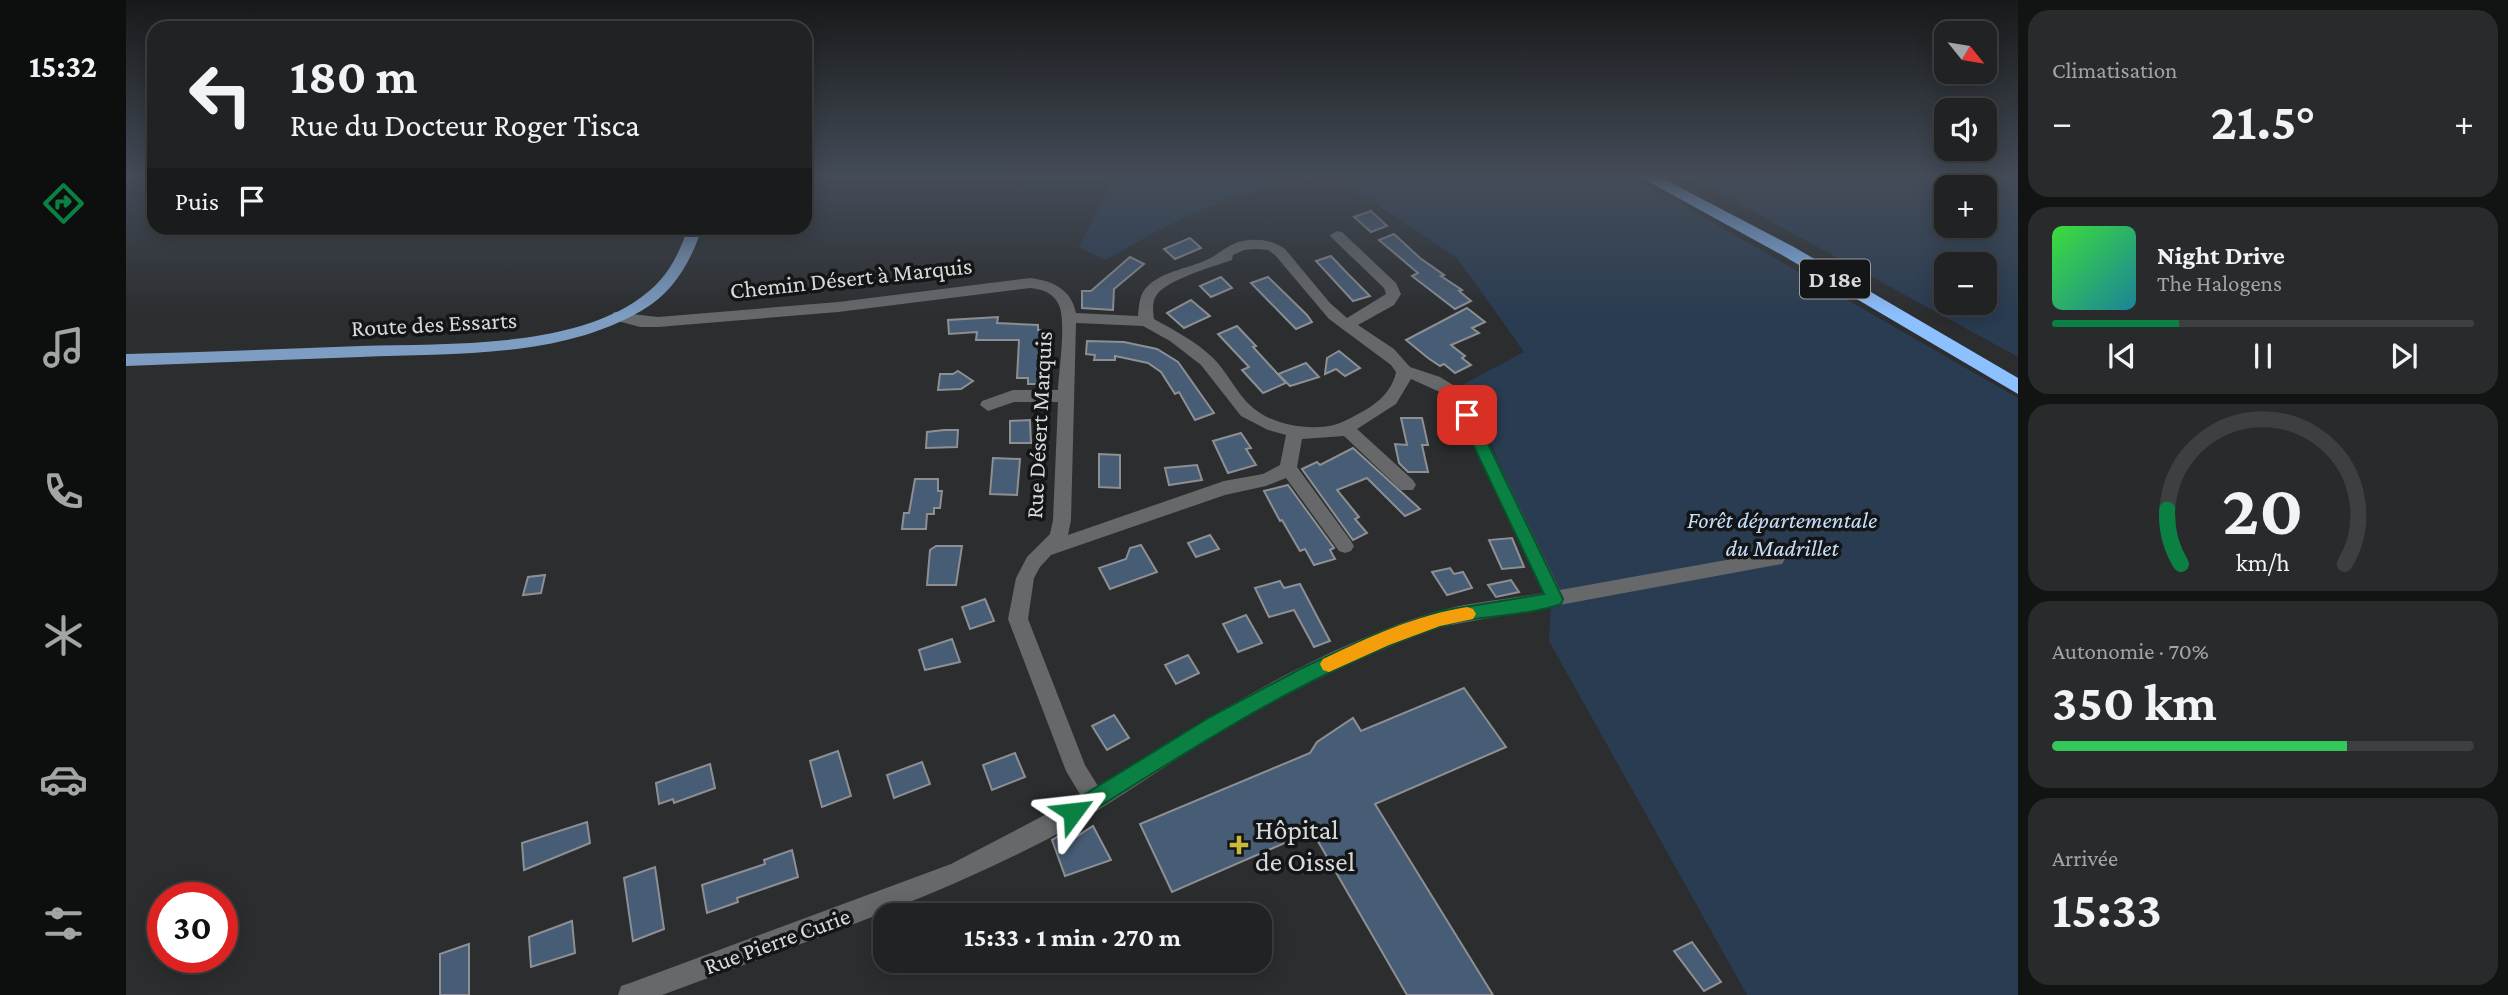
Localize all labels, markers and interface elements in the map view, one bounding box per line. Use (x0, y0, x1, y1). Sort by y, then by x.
north arrow (1934, 21, 1997, 84)
map controls (1934, 21, 1997, 315)
text: 15:32 (29, 48, 97, 84)
icon: left (175, 49, 266, 140)
text: 180 m (290, 49, 418, 104)
text: Climatisation (2052, 57, 2177, 83)
text: 21.5° (2211, 92, 2316, 150)
button: sound (1934, 98, 1997, 161)
text: − (2052, 101, 2072, 143)
text: + (2454, 101, 2474, 143)
text: Rue du Docteur Roger Tisca (290, 107, 640, 143)
button: + (1934, 175, 1997, 238)
icon: directions (39, 179, 88, 228)
icon: arrive (233, 182, 271, 220)
text: Puis (175, 187, 219, 216)
text: Night Drive (2157, 241, 2285, 270)
street label: Chemin Désert à Marquis (729, 251, 973, 304)
button: − (1934, 252, 1997, 315)
road number: D 18e (1800, 260, 1870, 298)
text: The Halogens (2157, 270, 2282, 296)
street label: Route des Essarts (350, 306, 518, 341)
icon: music (39, 323, 88, 372)
street label: Rue Désert Marquis (1020, 330, 1057, 520)
icon: previous (2103, 337, 2141, 375)
icon: pause (2244, 337, 2282, 375)
icon: next (2385, 337, 2423, 375)
pin (1437, 385, 1497, 445)
icon: arrive (1448, 396, 1486, 434)
icon: phone (39, 467, 88, 516)
text: 20 (2222, 469, 2304, 550)
park label: Forêt départementale du Madrillet (1687, 506, 1877, 561)
text: km/h (2236, 548, 2290, 575)
icon: climate (39, 611, 88, 660)
text: Autonomie · 70% (2052, 638, 2209, 664)
text: 350 km (2052, 673, 2217, 731)
icon: car (39, 755, 88, 804)
position arrow (1036, 775, 1110, 849)
place label: Hôpital de Oissel (1255, 814, 1355, 877)
marker: Hôpital de Oissel (1229, 835, 1249, 855)
text: Arrivée (2052, 845, 2118, 871)
text: 15:33 (2052, 880, 2162, 938)
speed limit sign: 30 (147, 882, 238, 973)
icon: filters (39, 899, 88, 948)
street label: Rue Pierre Curie (700, 902, 854, 979)
text: 15:33 · 1 min · 270 m (964, 923, 1181, 952)

